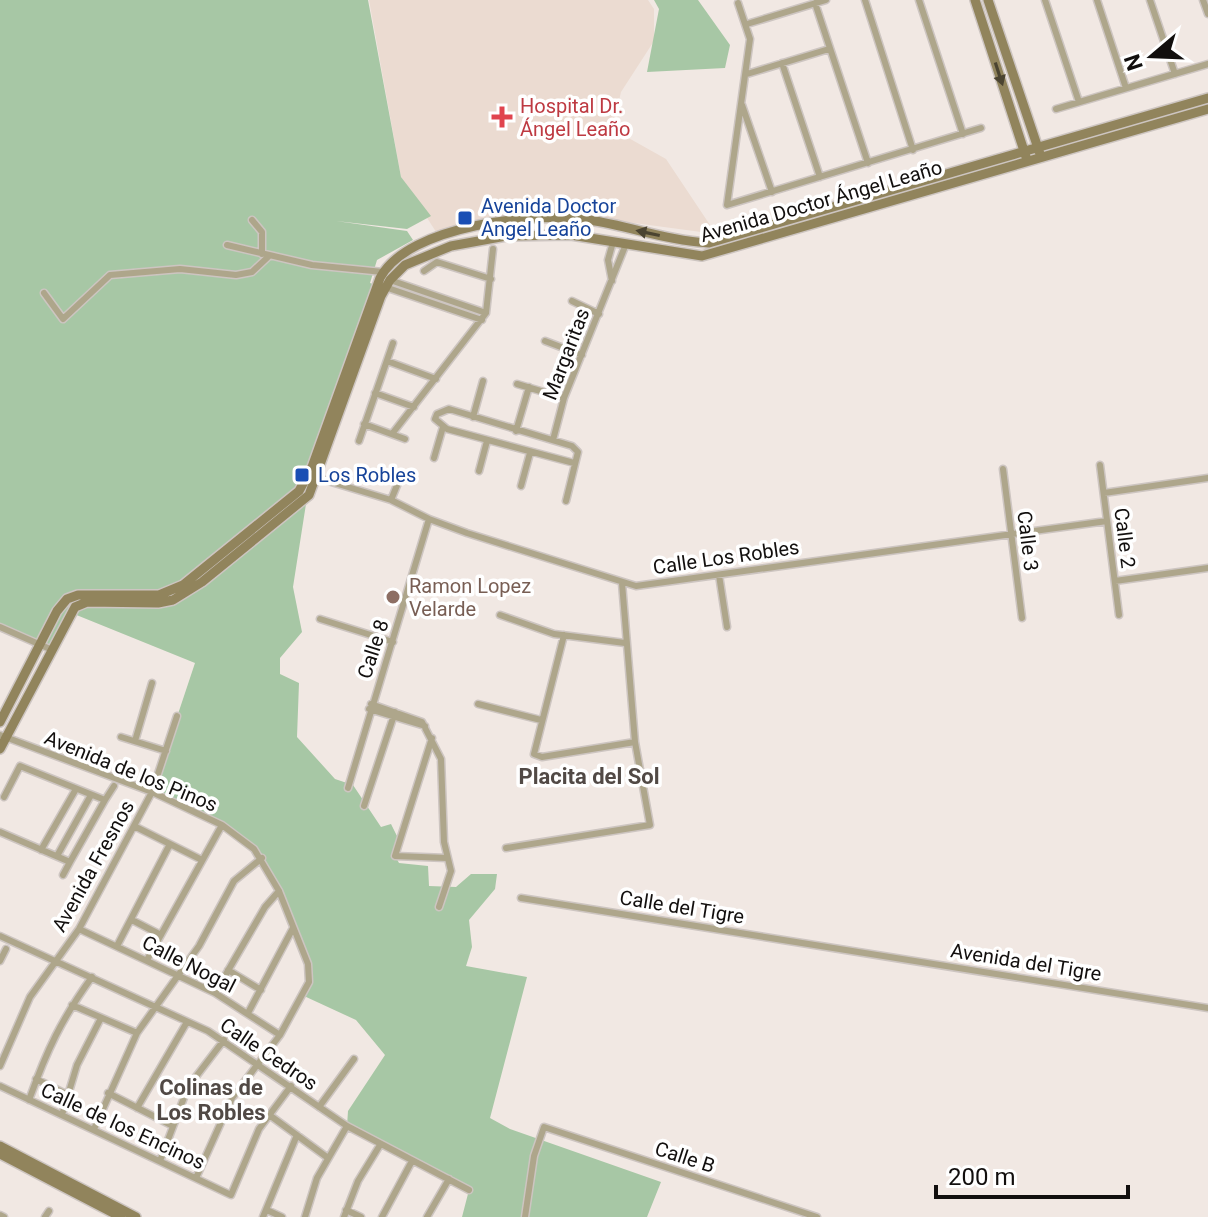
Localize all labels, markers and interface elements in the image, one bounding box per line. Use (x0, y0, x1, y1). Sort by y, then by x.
north arrow (1112, 16, 1192, 96)
text: N (1119, 51, 1148, 74)
one-way arrow (993, 63, 1006, 87)
place label: Hospital Dr. Ángel Leaño (520, 94, 630, 141)
marker: Hospital Dr. Ángel Leaño (491, 106, 513, 128)
street label: Avenida Doctor Ángel Leaño (697, 155, 945, 247)
place label: Avenida Doctor Angel Leaño (481, 194, 617, 241)
marker: Avenida Doctor Angel Leaño (456, 209, 474, 227)
one-way arrow (635, 226, 660, 239)
street label: Margaritas (538, 305, 594, 403)
place label: Los Robles (318, 463, 416, 487)
marker: Los Robles (293, 466, 311, 484)
street label: Calle 2 (1109, 507, 1141, 569)
street label: Calle 3 (1012, 510, 1044, 572)
street label: Calle Los Robles (651, 535, 801, 579)
place label: Ramon Lopez Velarde (409, 574, 531, 621)
marker: Ramon Lopez Velarde (384, 588, 402, 606)
street label: Calle 8 (352, 617, 394, 681)
street label: Avenida de los Pinos (41, 725, 221, 817)
district label: Placita del Sol (518, 764, 660, 789)
street label: Avenida Fresnos (47, 796, 139, 936)
street label: Calle del Tigre (618, 885, 746, 929)
street label: Calle Nogal (138, 930, 240, 998)
street label: Avenida del Tigre (949, 938, 1103, 986)
street label: Calle Cedros (216, 1013, 322, 1095)
district label: Colinas de Los Robles (157, 1075, 265, 1125)
street label: Calle de los Encinos (37, 1077, 209, 1175)
street label: Calle B (652, 1136, 718, 1178)
scale bar (936, 1149, 1128, 1199)
text: 200 m (948, 1163, 1015, 1191)

